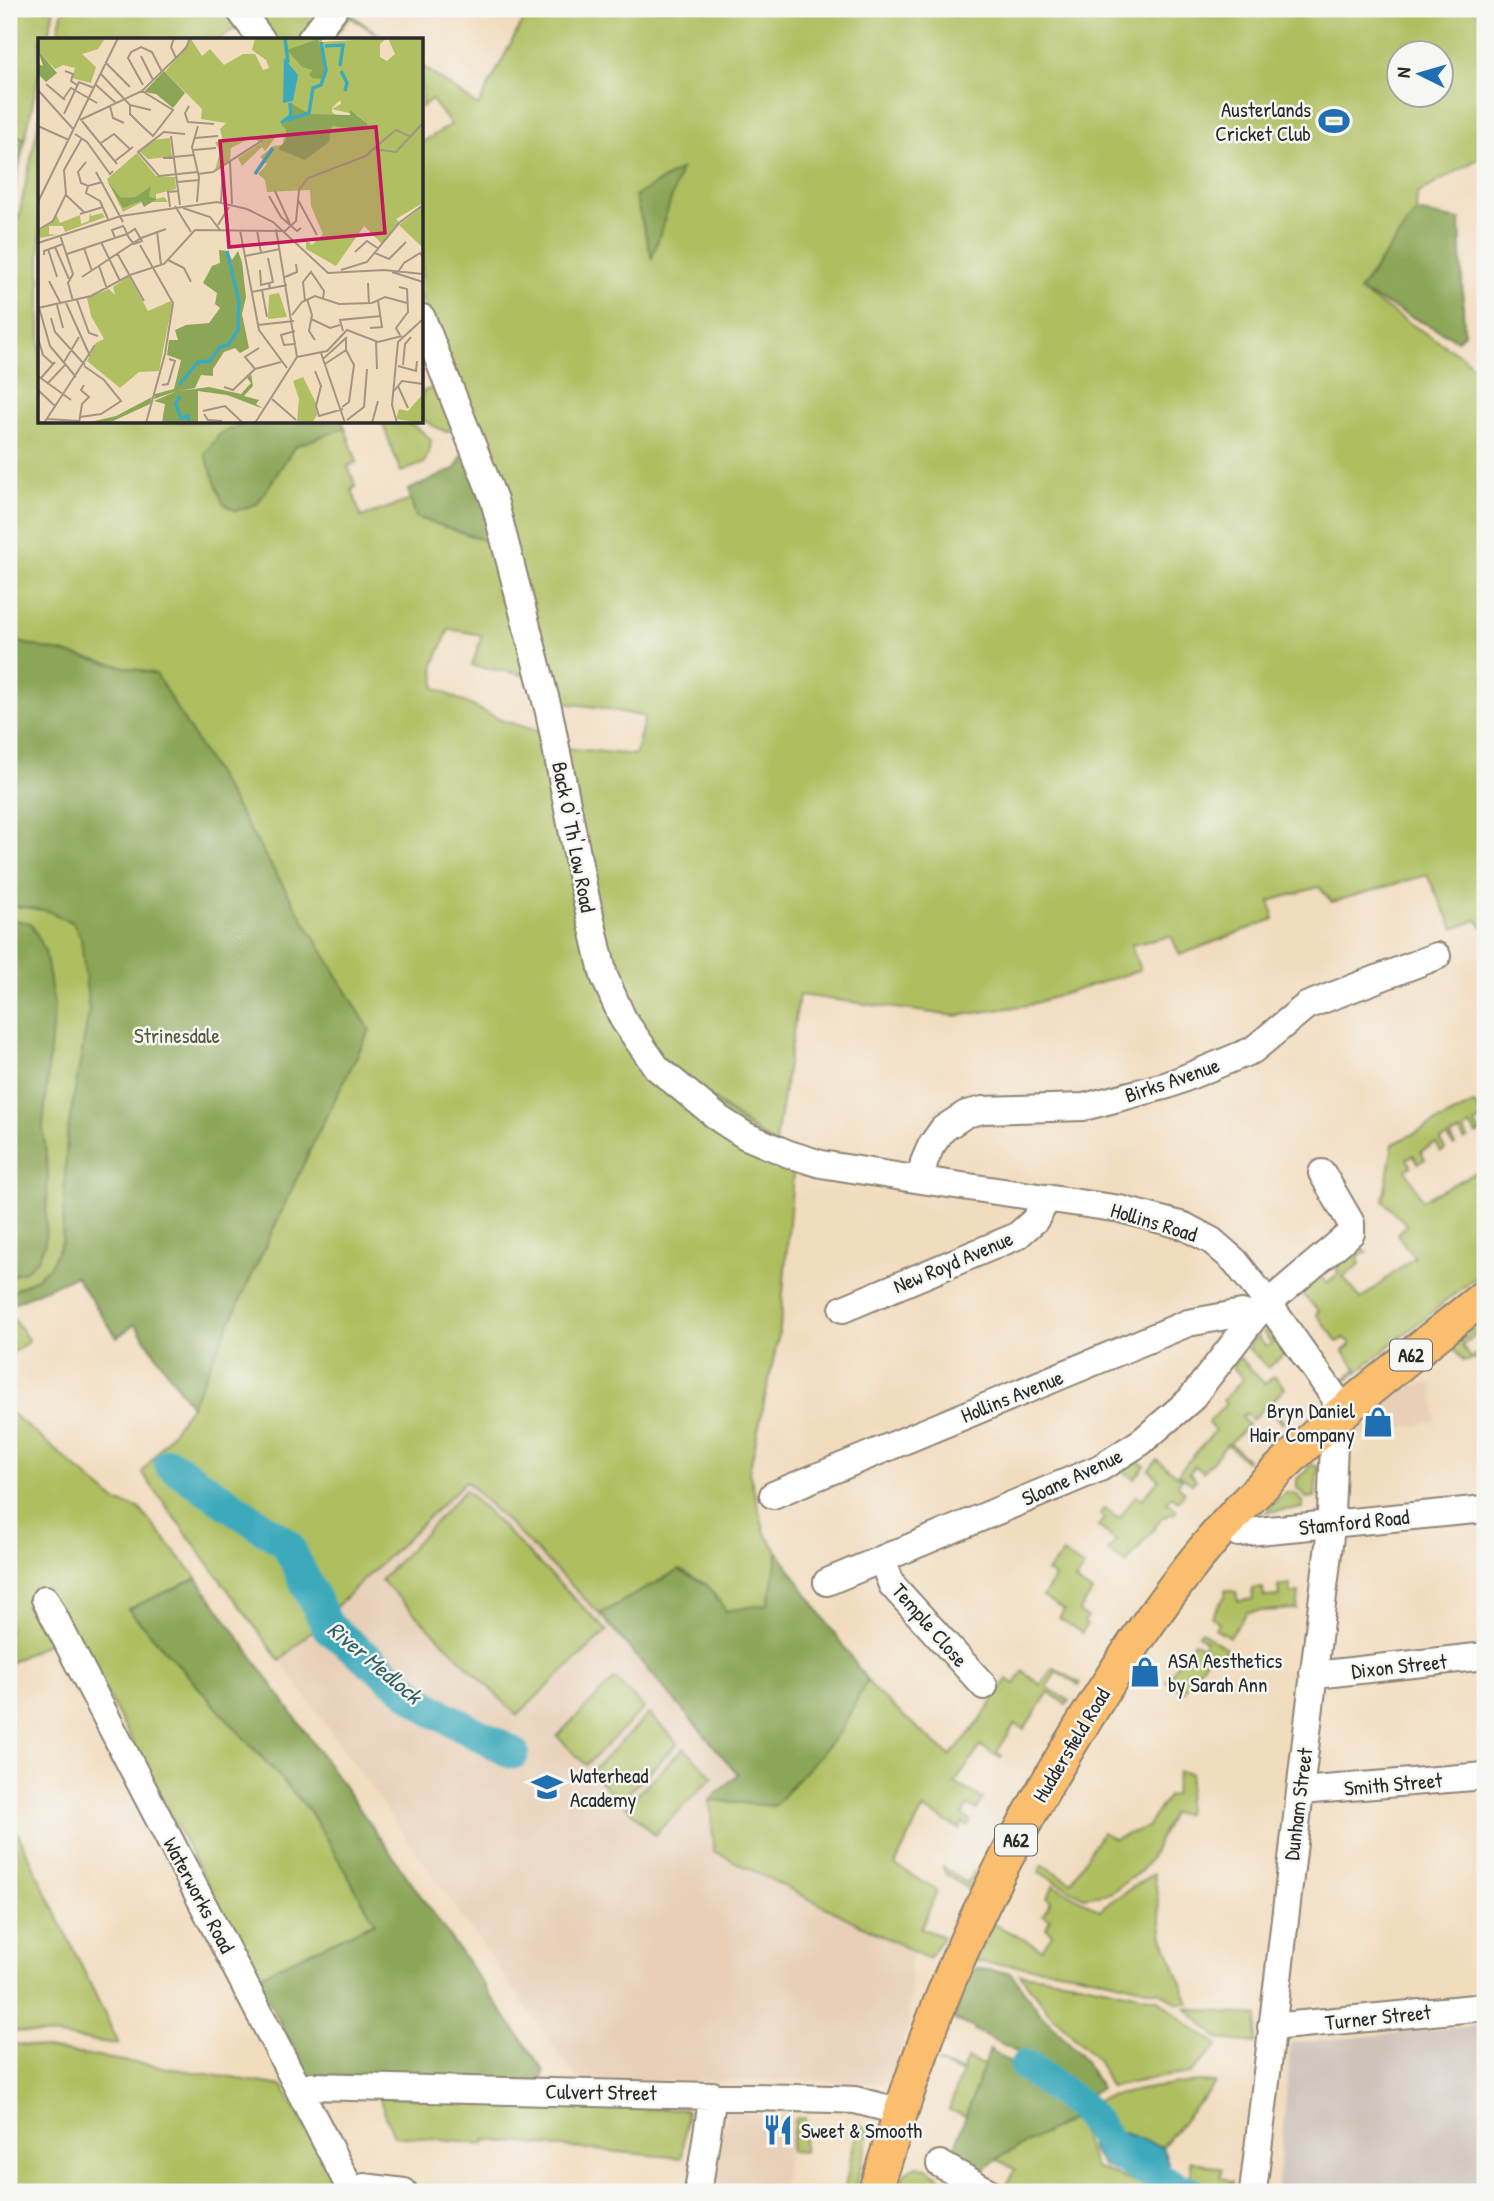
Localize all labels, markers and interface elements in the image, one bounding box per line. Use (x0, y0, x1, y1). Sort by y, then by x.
inset map (38, 38, 424, 424)
north arrow (1386, 38, 1456, 108)
text: N (1390, 66, 1416, 79)
place label: Austerlands Cricket Club (1215, 95, 1311, 148)
sports icon: Austerlands Cricket Club (1317, 104, 1351, 138)
street label: Back O' Th' Low Road (545, 759, 603, 915)
park label: Strinesdale (134, 1021, 220, 1050)
street label: Birks Avenue (1121, 1050, 1223, 1110)
street label: Hollins Road (1107, 1195, 1201, 1249)
street label: New Royd Avenue (889, 1224, 1017, 1300)
road number: A62 (1390, 1340, 1432, 1371)
street label: Hollins Avenue (957, 1362, 1067, 1430)
place label: Bryn Daniel Hair Company (1249, 1396, 1355, 1449)
shop icon: Bryn Daniel Hair Company (1361, 1405, 1395, 1439)
street label: Sloane Avenue (1017, 1441, 1127, 1513)
street label: Stamford Road (1297, 1502, 1411, 1542)
street label: Temple Close (886, 1577, 974, 1673)
water label: River Medlock (321, 1614, 430, 1712)
place label: ASA Aesthetics by Sarah Ann (1168, 1646, 1282, 1699)
street label: Dixon Street (1350, 1646, 1449, 1685)
shop icon: ASA Aesthetics by Sarah Ann (1128, 1655, 1162, 1689)
street label: Huddersfield Road (1025, 1682, 1117, 1808)
street label: Dunham Street (1277, 1745, 1319, 1862)
place label: Waterhead Academy (570, 1761, 648, 1814)
street label: Smith Street (1343, 1765, 1444, 1803)
school or university icon: Waterhead Academy (530, 1770, 564, 1804)
road number: A62 (995, 1824, 1037, 1856)
street label: Waterworks Road (156, 1832, 242, 1958)
street label: Turner Street (1324, 1997, 1433, 2037)
street label: Culvert Street (545, 2077, 658, 2107)
restaurant icon: Sweet & Smooth (761, 2113, 795, 2147)
place label: Sweet & Smooth (801, 2116, 922, 2145)

